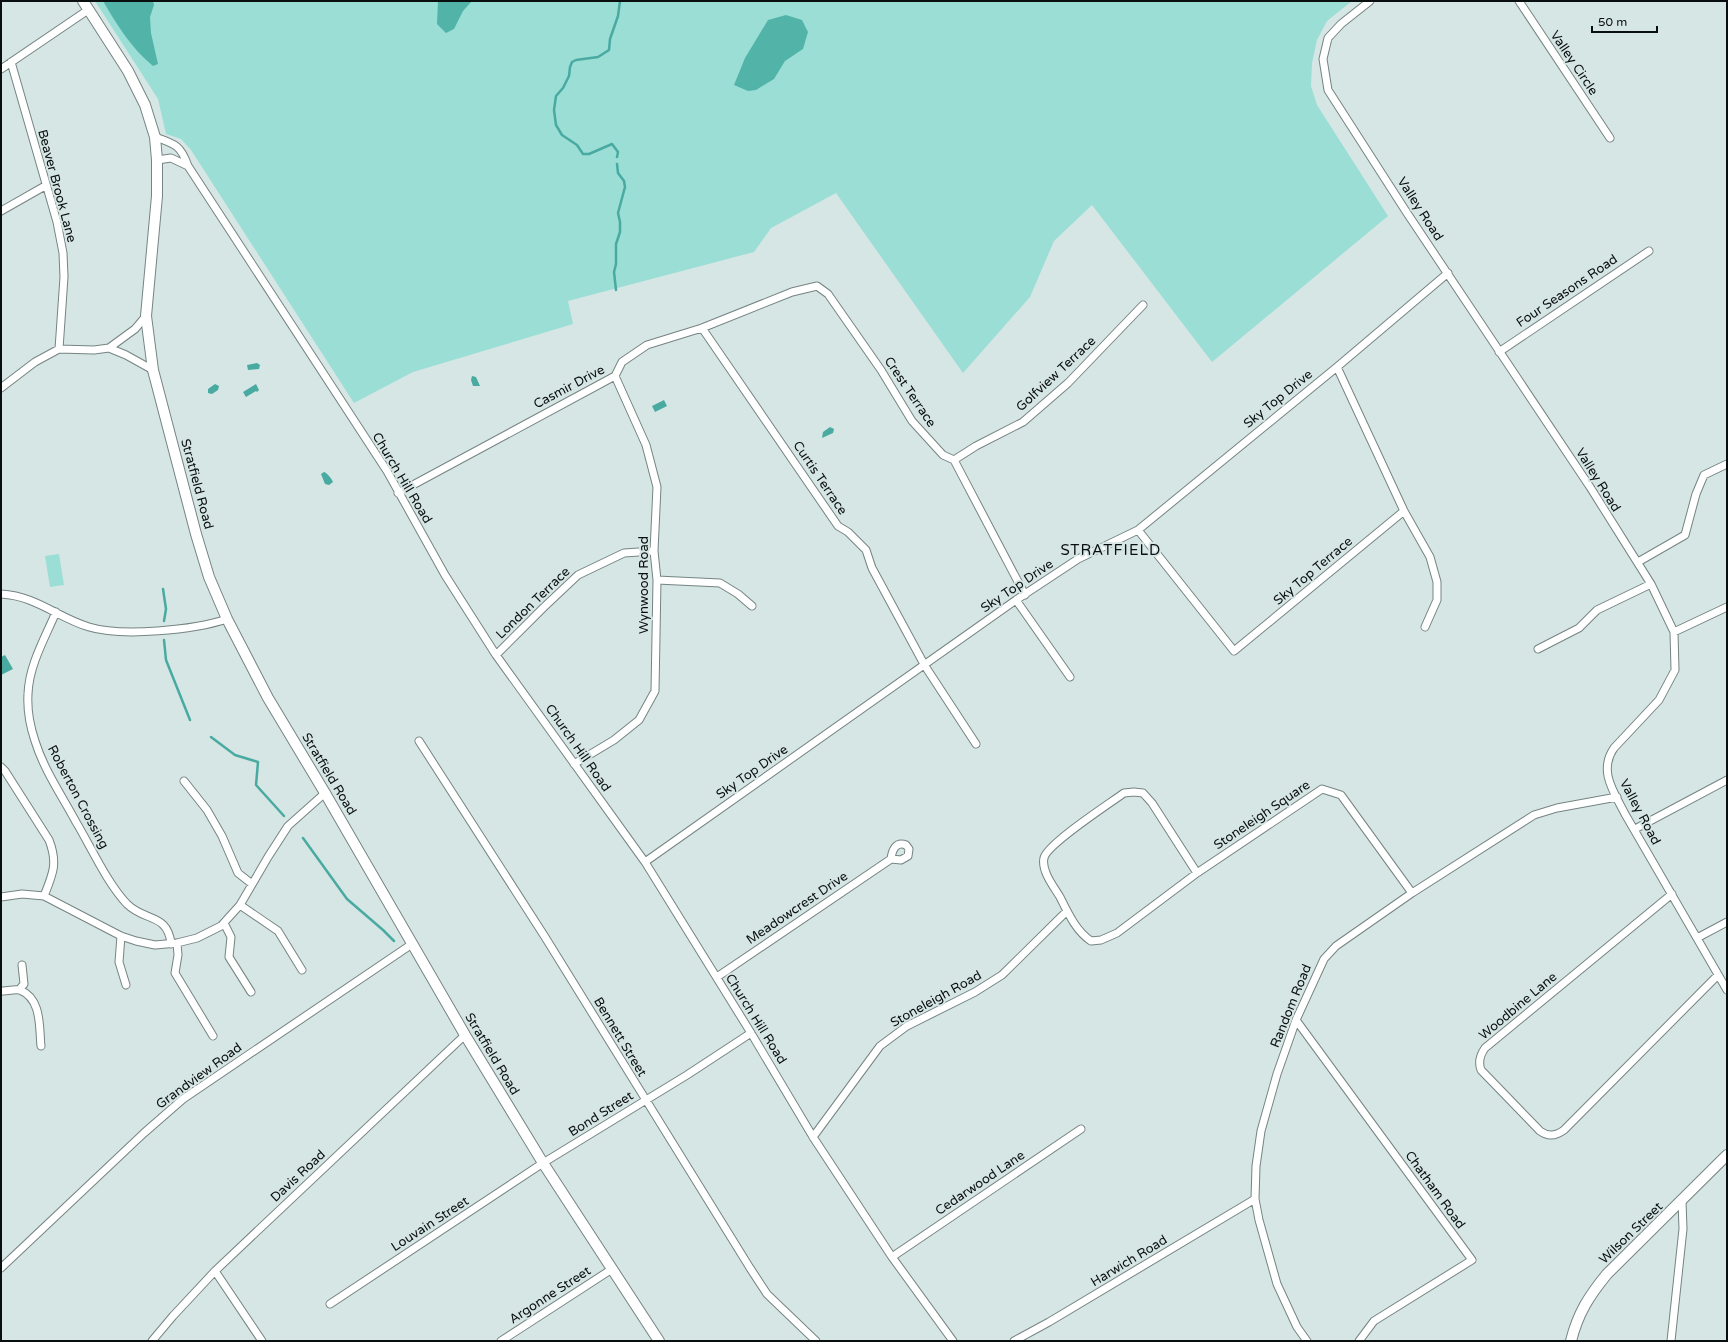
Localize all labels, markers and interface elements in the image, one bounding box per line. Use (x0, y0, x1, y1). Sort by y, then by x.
scale bar (1592, 8, 1657, 34)
text: 50 m (1598, 15, 1627, 29)
street label: Valley Circle (1547, 28, 1601, 98)
street label: Beaver Brook Lane (34, 128, 80, 244)
street label: Valley Road (1394, 174, 1446, 244)
street label: Four Seasons Road (1513, 251, 1621, 331)
street label: Golfview Terrace (1013, 333, 1099, 415)
street label: Crest Terrace (881, 354, 939, 430)
street label: Casmir Drive (531, 362, 607, 412)
street label: Sky Top Drive (1240, 366, 1316, 432)
street label: Church Hill Road (369, 430, 435, 526)
street label: Stratfield Road (177, 437, 217, 531)
street label: Curtis Terrace (789, 438, 851, 518)
street label: Valley Road (1572, 445, 1624, 515)
street label: Sky Top Terrace (1270, 533, 1356, 609)
street label: Wynwood Road (636, 536, 652, 634)
district label: STRATFIELD (1061, 541, 1161, 559)
street label: Sky Top Drive (978, 556, 1056, 616)
street label: London Terrace (493, 564, 573, 642)
street label: Church Hill Road (542, 701, 614, 795)
street label: Stratfield Road (298, 730, 360, 818)
street label: Sky Top Drive (713, 741, 791, 803)
street label: Roberton Crossing (44, 742, 112, 852)
street label: Valley Road (1616, 776, 1664, 848)
street label: Stoneleigh Square (1211, 777, 1313, 853)
street label: Meadowcrest Drive (743, 868, 851, 948)
street label: Random Road (1267, 962, 1315, 1050)
street label: Stoneleigh Road (888, 967, 984, 1031)
street label: Woodbine Lane (1476, 969, 1560, 1043)
street label: Church Hill Road (722, 971, 790, 1067)
street label: Bennett Street (590, 994, 650, 1080)
street label: Stratfield Road (461, 1010, 523, 1098)
street label: Grandview Road (153, 1040, 245, 1112)
street label: Bond Street (566, 1088, 636, 1140)
street label: Davis Road (267, 1147, 329, 1205)
street label: Cedarwood Lane (932, 1147, 1028, 1219)
street label: Chatham Road (1401, 1148, 1469, 1232)
street label: Louvain Street (388, 1193, 472, 1255)
street label: Wilson Street (1596, 1199, 1666, 1267)
street label: Harwich Road (1088, 1232, 1170, 1290)
street label: Argonne Street (506, 1263, 594, 1327)

